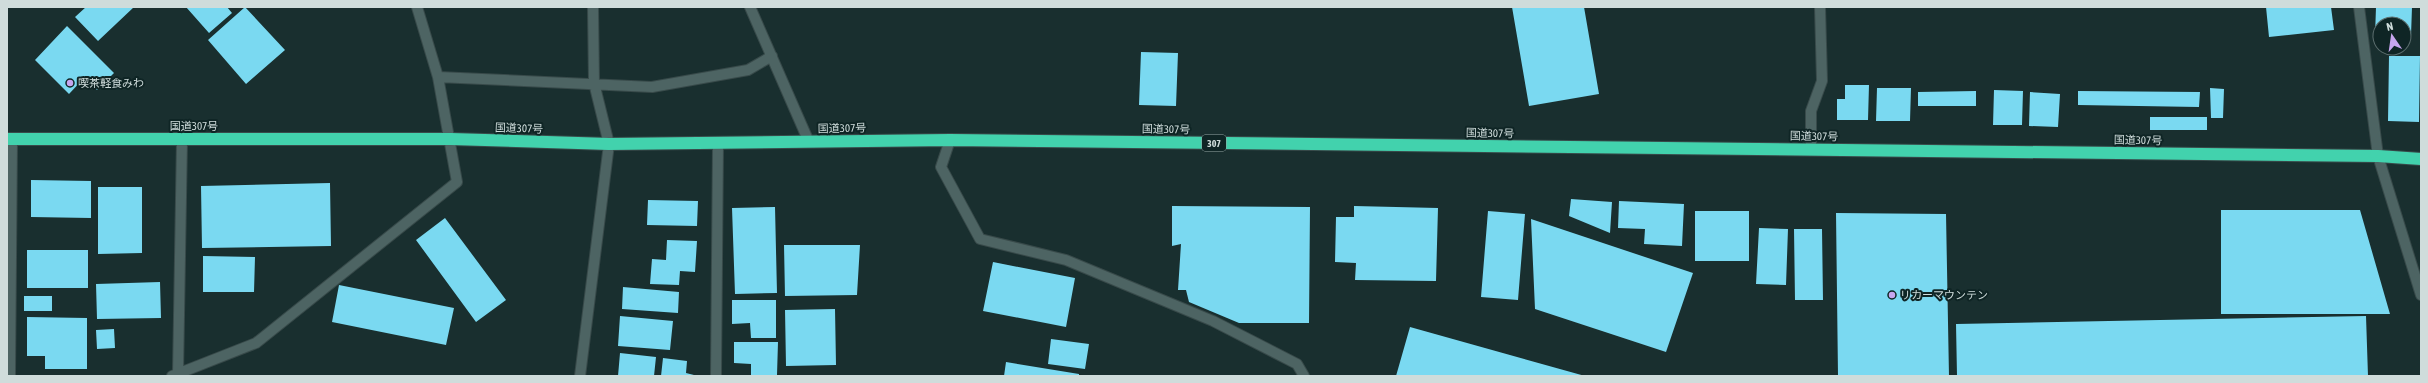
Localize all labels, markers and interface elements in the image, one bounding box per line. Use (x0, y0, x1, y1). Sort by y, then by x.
north arrow (2372, 16, 2412, 56)
text: N (2385, 20, 2394, 33)
place label: 喫茶軽食みわ (78, 77, 144, 89)
marker: 喫茶軽食みわ (65, 78, 75, 88)
street label: 国道307号 (170, 120, 218, 132)
street label: 国道307号 (495, 121, 543, 135)
street label: 国道307号 (818, 122, 866, 134)
street label: 国道307号 (1142, 123, 1190, 135)
street label: 国道307号 (1466, 127, 1514, 139)
street label: 国道307号 (1790, 130, 1838, 142)
street label: 国道307号 (2114, 134, 2162, 146)
road number: 307 (1202, 135, 1226, 151)
place label: リカーマウンテン (1900, 289, 1988, 301)
marker: リカーマウンテン (1887, 290, 1897, 300)

